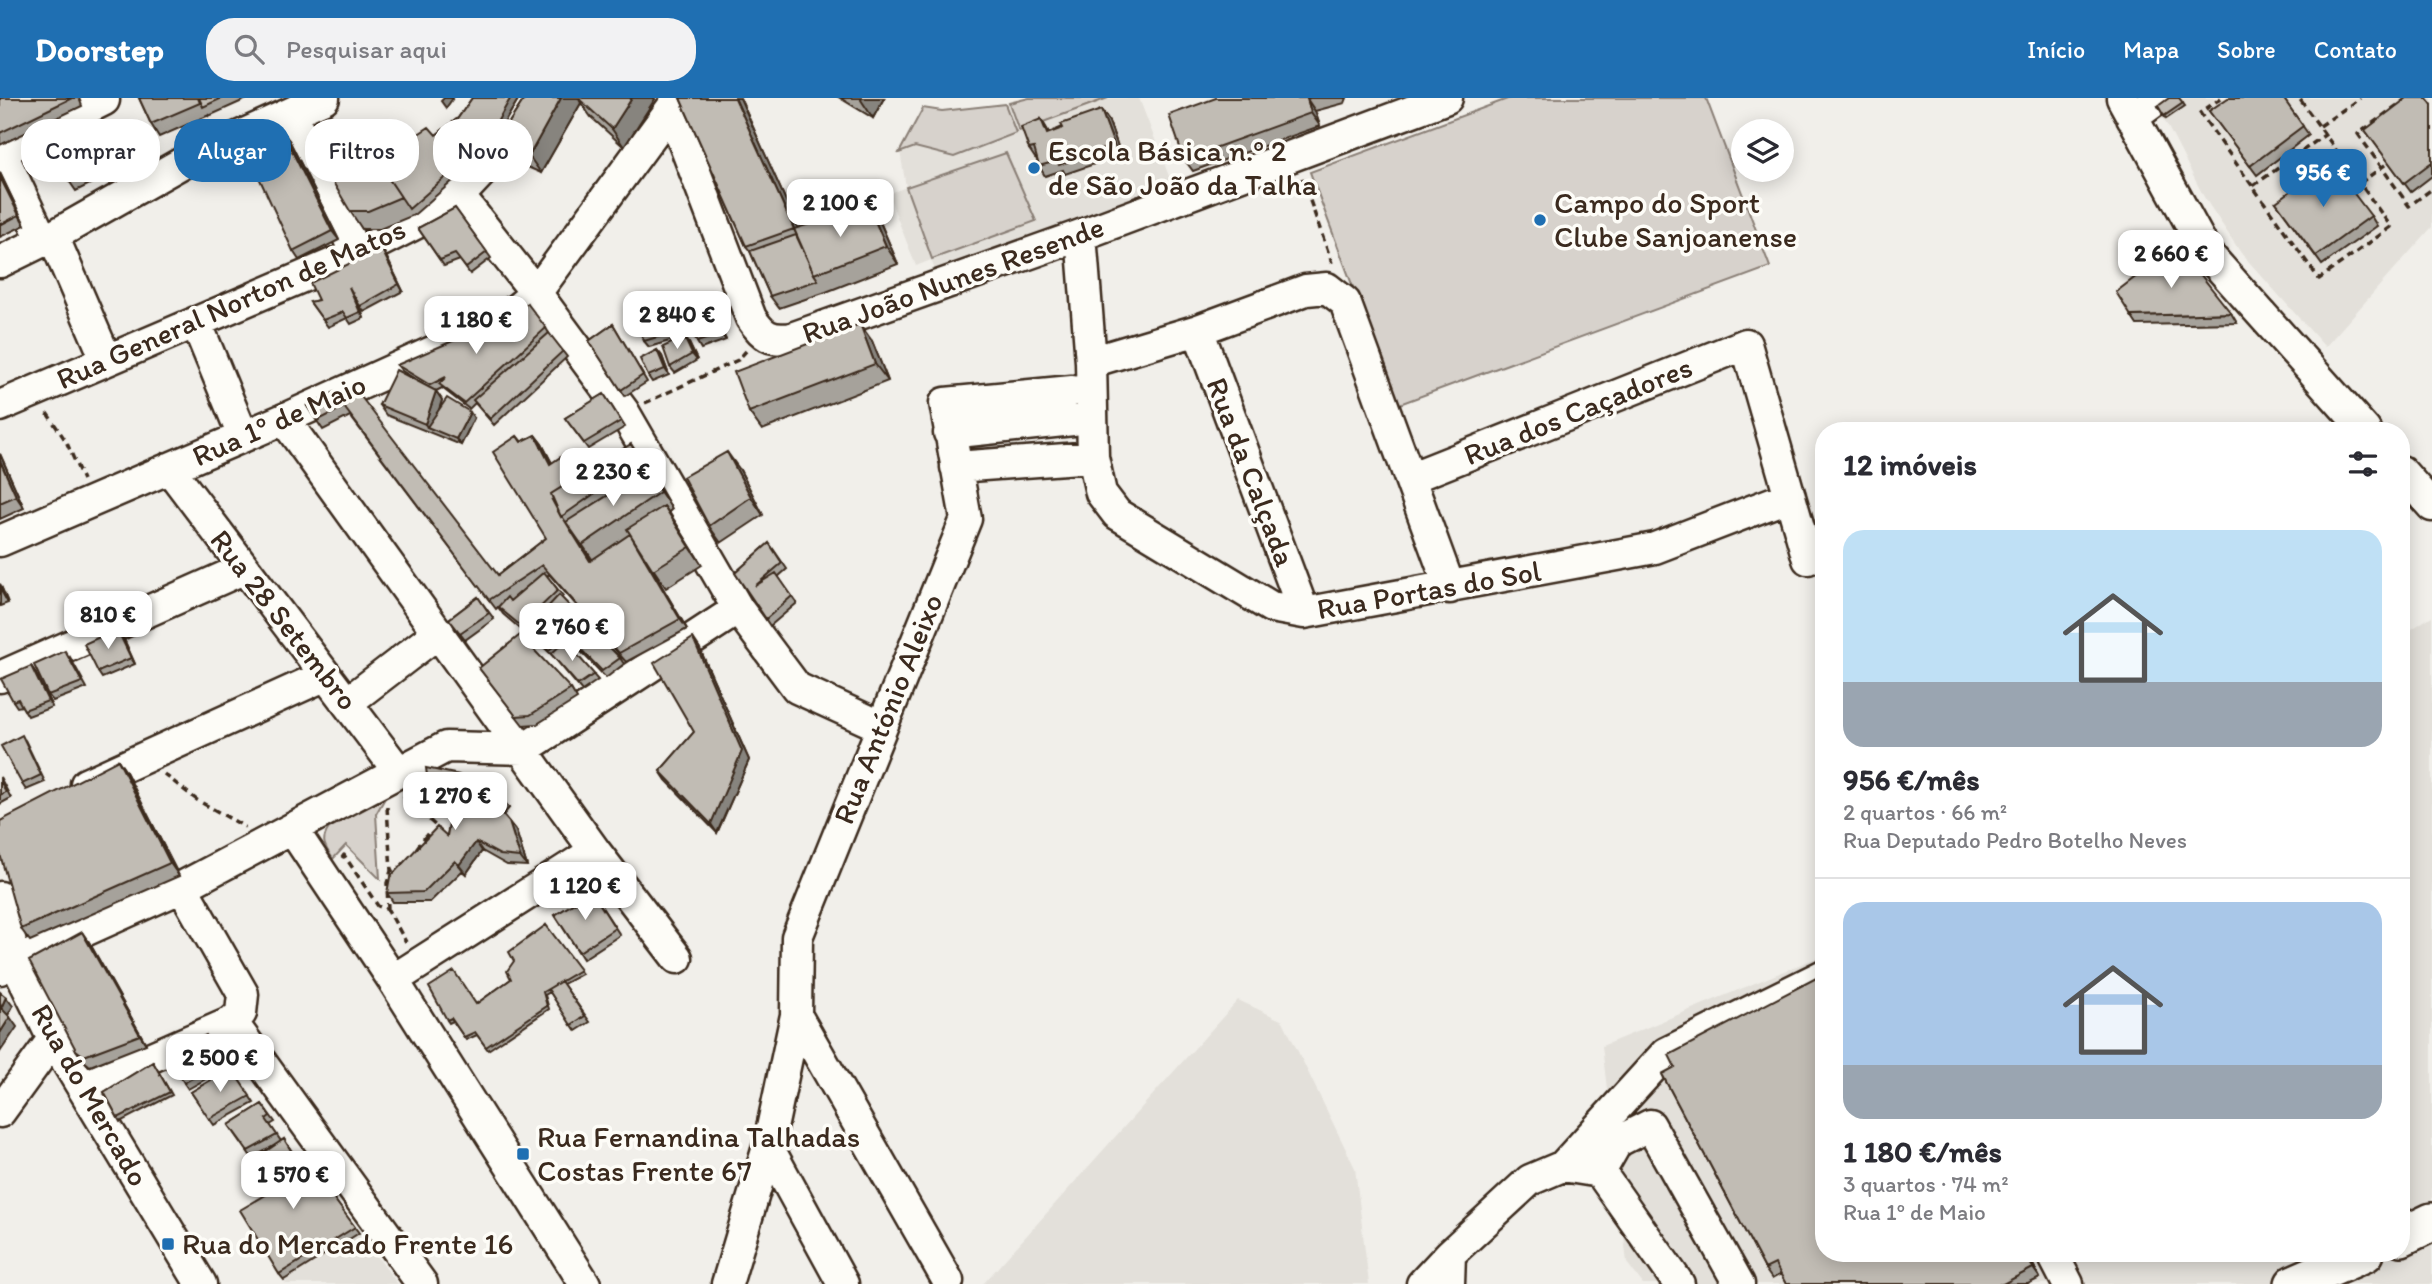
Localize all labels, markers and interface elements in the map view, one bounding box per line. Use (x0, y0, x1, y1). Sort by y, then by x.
search box (206, 18, 696, 81)
text: Doorstep (35, 30, 164, 69)
icon: search (230, 30, 268, 68)
text: Pesquisar aqui (286, 33, 447, 65)
text: Início (2027, 35, 2085, 64)
text: Mapa (2123, 35, 2179, 64)
text: Sobre (2217, 35, 2276, 64)
text: Contato (2314, 35, 2397, 64)
chip: Comprar (21, 119, 160, 182)
chip: Alugar (174, 119, 291, 182)
chip: Filtros (305, 119, 419, 182)
chip: Novo (433, 119, 533, 182)
map controls (1731, 119, 1794, 182)
button: layers (1731, 119, 1794, 182)
place label: Escola Básica n.º 2 de São João da Talha (1048, 132, 1318, 203)
pin: 956 € (2274, 150, 2372, 209)
text: 956 € (2296, 158, 2350, 186)
marker: Escola Básica n.º 2 de São João da Talha (1026, 160, 1042, 176)
pin: 2 100 € (775, 180, 905, 239)
place label: Campo do Sport Clube Sanjoanense (1554, 184, 1797, 255)
text: 2 100 € (803, 188, 877, 216)
street label: Rua João Nunes Resende (797, 208, 1109, 351)
street label: Rua General Norton de Matos (50, 210, 411, 397)
marker: Campo do Sport Clube Sanjoanense (1532, 212, 1548, 228)
pin: 2 660 € (2106, 230, 2236, 290)
text: 2 660 € (2134, 239, 2208, 267)
pin: 2 840 € (612, 292, 742, 351)
pin: 1 180 € (411, 296, 541, 356)
text: 2 840 € (639, 300, 715, 328)
text: 1 180 € (440, 305, 512, 333)
street label: Rua dos Caçadores (1458, 348, 1697, 473)
street label: Rua 1º de Maio (186, 365, 371, 474)
street label: Rua da Calçada (1198, 372, 1305, 572)
icon: filters (2344, 445, 2382, 483)
text: 12 imóveis (1843, 446, 1977, 483)
pin: 2 230 € (548, 448, 678, 508)
text: 2 230 € (576, 457, 650, 485)
street label: Rua 28 Setembro (202, 522, 366, 717)
street label: Rua Portas do Sol (1314, 552, 1544, 627)
icon: home (2050, 575, 2176, 701)
street label: Rua António Aleixo (825, 588, 951, 829)
pin: 810 € (59, 592, 157, 651)
text: 810 € (80, 600, 136, 628)
pin: 2 760 € (507, 603, 637, 663)
text: 2 760 € (535, 612, 609, 640)
text: 956 €/mês (1843, 761, 1980, 798)
pin: 1 270 € (390, 772, 520, 832)
text: 1 270 € (419, 781, 491, 809)
text: 2 quartos · 66 m² (1843, 798, 2007, 826)
text: Rua Deputado Pedro Botelho Neves (1843, 826, 2187, 854)
pin: 1 120 € (520, 862, 650, 922)
text: 1 120 € (549, 871, 621, 899)
icon: home (2050, 947, 2176, 1073)
street label: Rua do Mercado (23, 997, 158, 1193)
pin: 2 500 € (155, 1034, 285, 1094)
text: 2 500 € (182, 1043, 258, 1071)
place label: Rua Fernandina Talhadas Costas Frente 67 (537, 1118, 860, 1189)
text: 1 180 €/mês (1843, 1133, 2002, 1170)
marker: Rua Fernandina Talhadas Costas Frente 67 (515, 1146, 531, 1162)
pin: 1 570 € (228, 1152, 358, 1211)
text: 1 570 € (257, 1160, 329, 1188)
text: 3 quartos · 74 m² (1843, 1170, 2009, 1198)
text: Rua 1º de Maio (1843, 1198, 1986, 1226)
place label: Rua do Mercado Frente 16 (182, 1225, 513, 1262)
marker: Rua do Mercado Frente 16 (160, 1236, 176, 1252)

